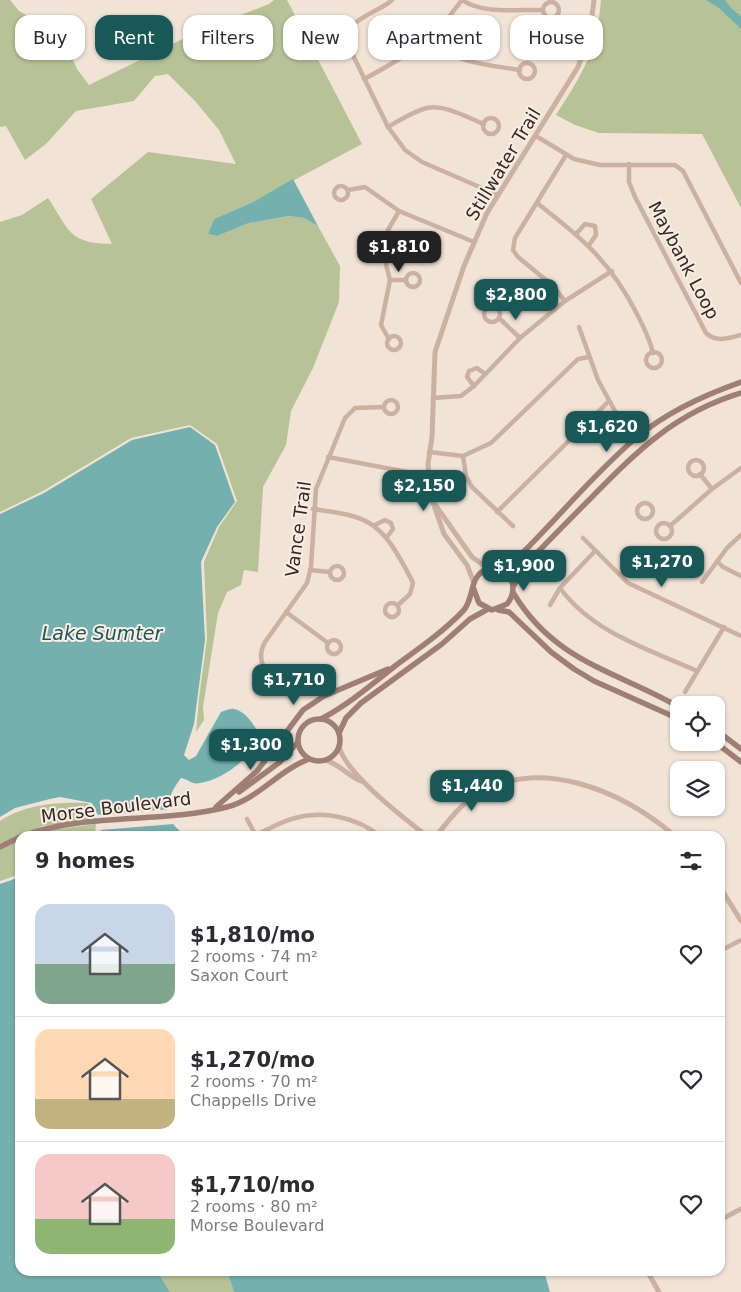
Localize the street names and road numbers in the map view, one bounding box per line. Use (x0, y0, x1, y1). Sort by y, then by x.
street label: Stillwater Trail (461, 104, 545, 224)
street label: Maybank Loop (644, 198, 724, 322)
street label: Vance Trail (281, 480, 315, 578)
street label: Morse Boulevard (40, 787, 192, 827)

